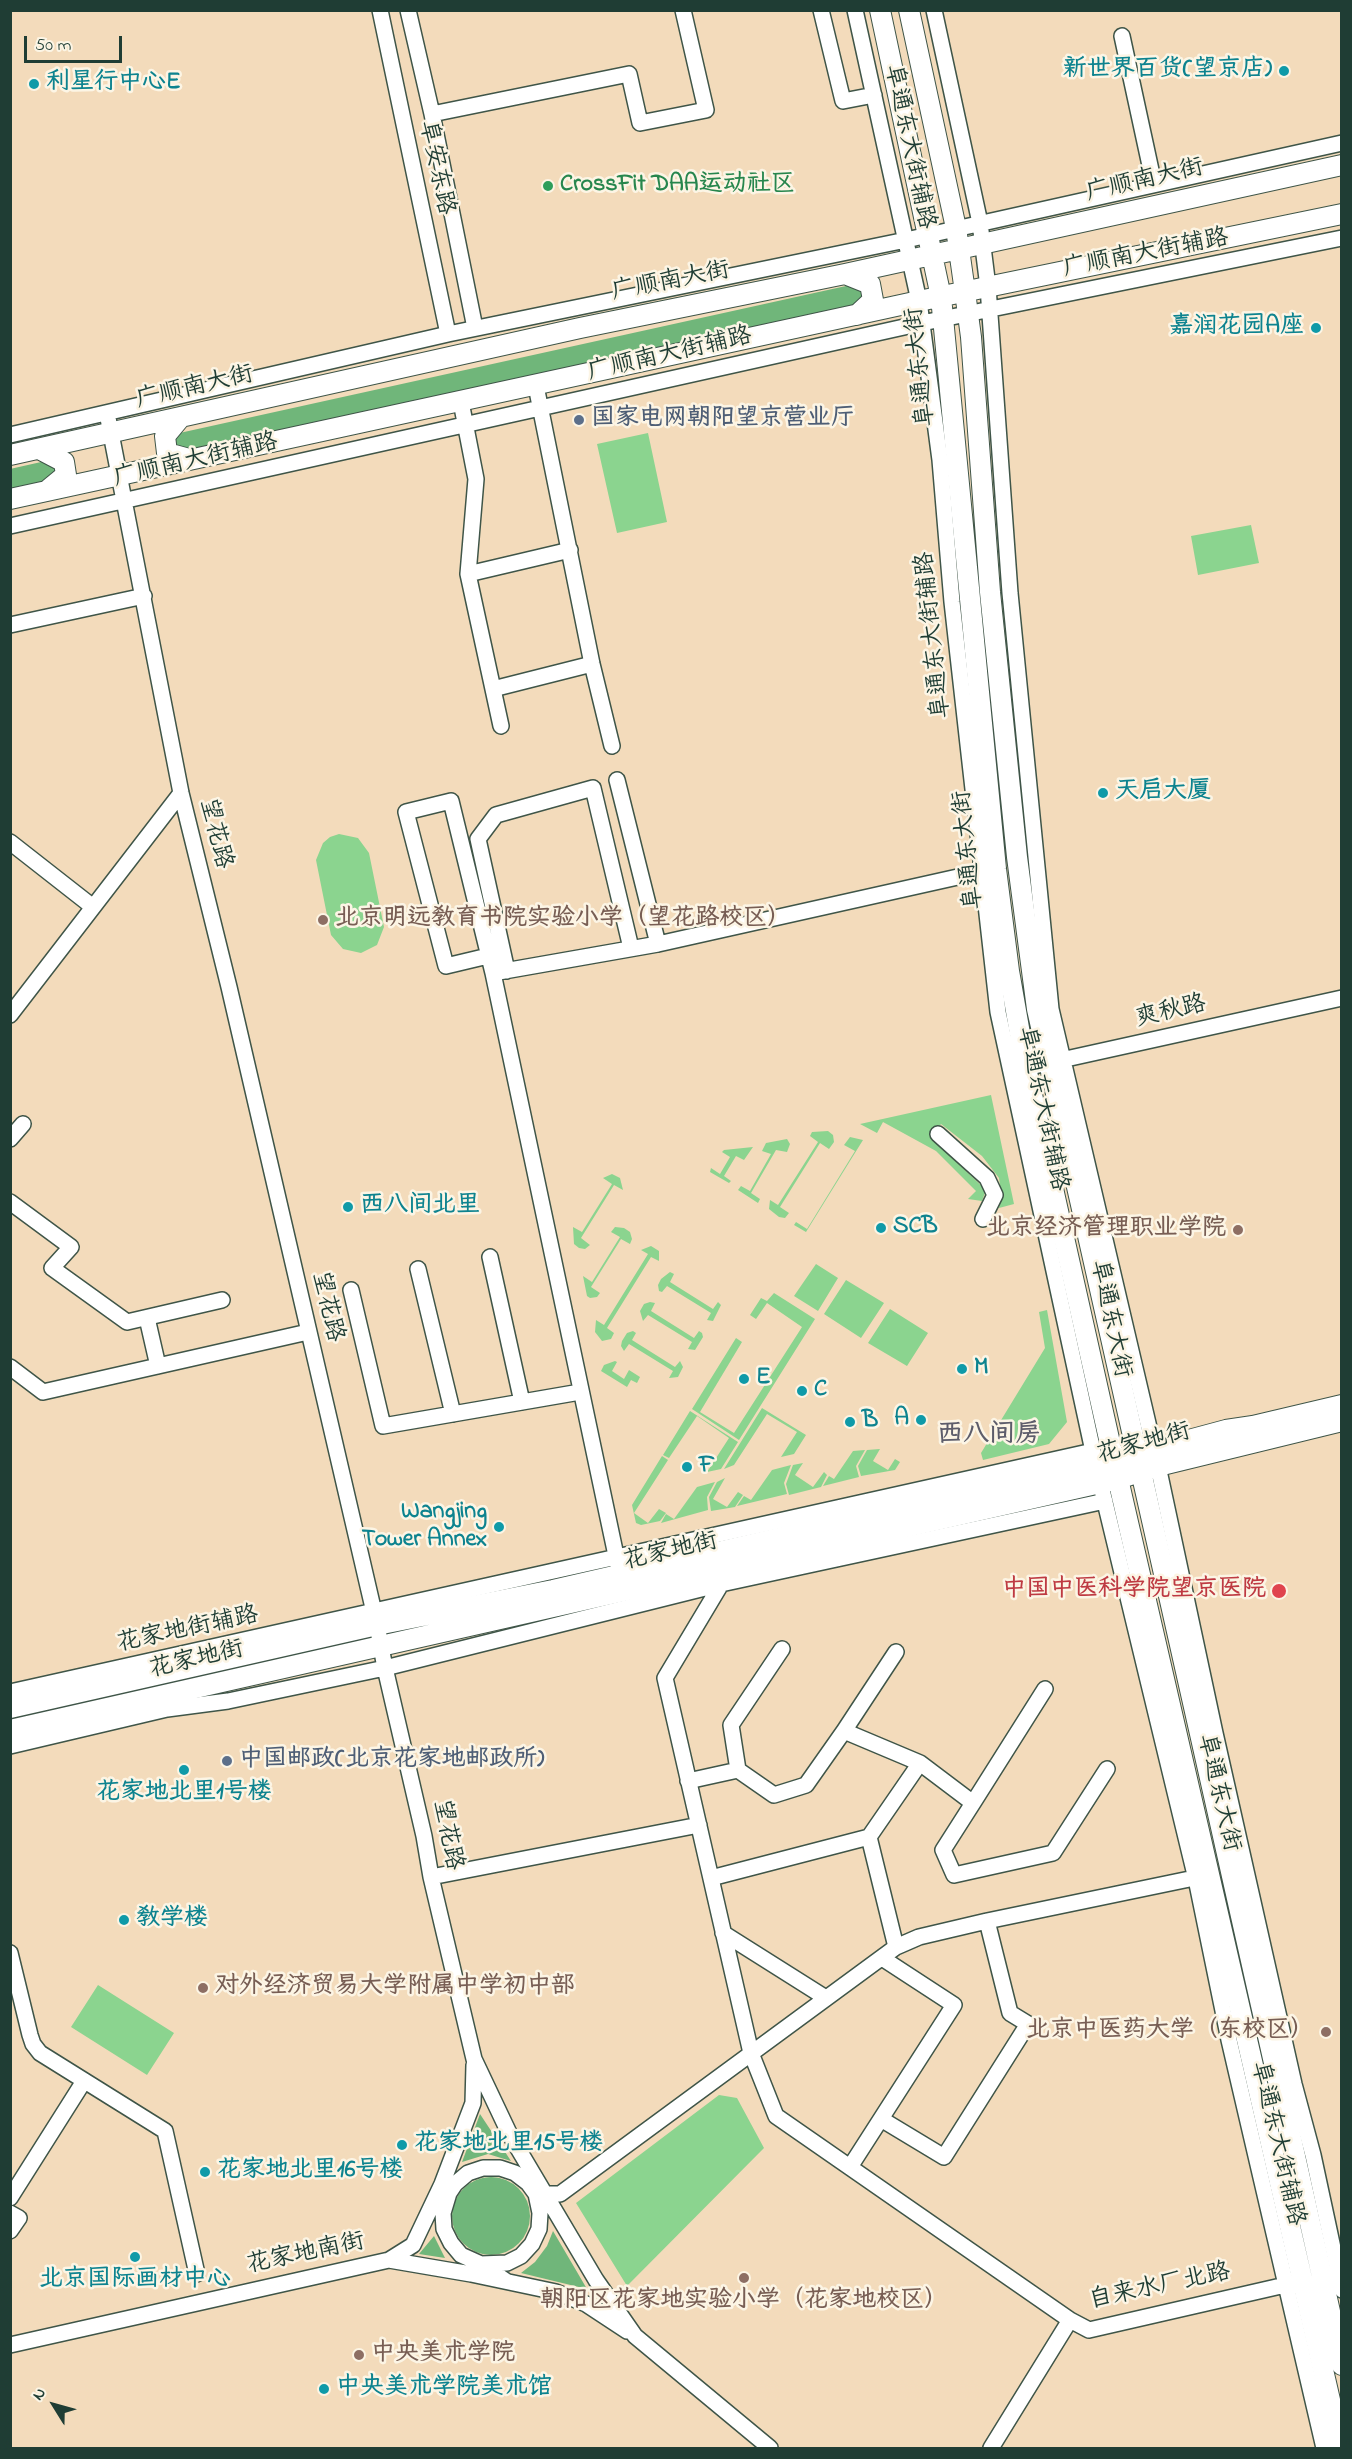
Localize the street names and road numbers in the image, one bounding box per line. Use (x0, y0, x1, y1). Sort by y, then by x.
street label: 阜通东大街辅路 (876, 62, 940, 232)
street label: 阜安东路 (411, 118, 459, 218)
street label: 广顺南大街 (1083, 154, 1207, 210)
street label: 广顺南大街辅路 (1061, 225, 1231, 285)
street label: 广顺南大街 (609, 257, 733, 309)
street label: 阜通东大街 (901, 306, 943, 428)
street label: 广顺南大街辅路 (585, 323, 755, 389)
street label: 广顺南大街 (133, 361, 257, 417)
street label: 广顺南大街辅路 (111, 429, 281, 495)
street label: 阜通东大街辅路 (912, 550, 958, 720)
street label: 阜通东大街 (949, 789, 991, 911)
street label: 望花路 (191, 796, 237, 872)
street label: 爽秋路 (1133, 991, 1209, 1035)
street label: 阜通东大街辅路 (1009, 1024, 1073, 1194)
street label: 阜通东大街 (1082, 1257, 1136, 1381)
street label: 望花路 (304, 1269, 348, 1345)
street label: 花家地街 (1094, 1419, 1194, 1471)
street label: 花家地街 (621, 1528, 721, 1578)
street label: 花家地街辅路 (115, 1602, 261, 1660)
street label: 花家地街 (147, 1636, 247, 1686)
street label: 阜通东大街 (1189, 1731, 1245, 1855)
street label: 望花路 (425, 1797, 467, 1873)
street label: 阜通东大街辅路 (1243, 2059, 1309, 2229)
street label: 花家地南街 (244, 2228, 368, 2282)
street label: 自来水厂北路 (1087, 2259, 1233, 2317)

